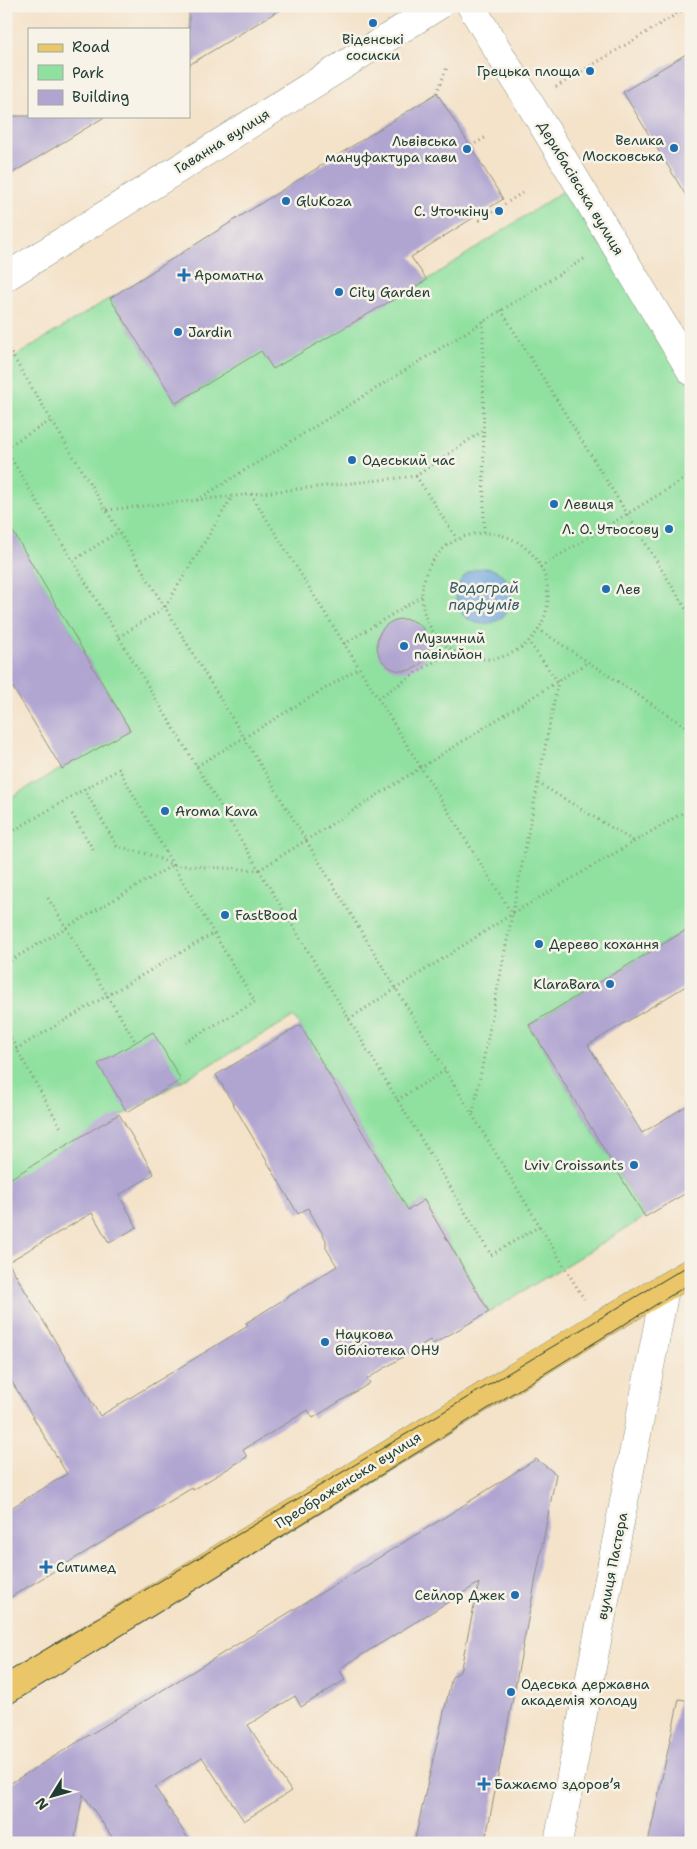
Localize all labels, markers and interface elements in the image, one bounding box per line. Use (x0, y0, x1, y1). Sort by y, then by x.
marker: Віденські сосиски (367, 17, 379, 29)
legend (28, 28, 190, 118)
place label: Віденські сосиски (342, 30, 404, 64)
text: Road (72, 37, 110, 57)
place label: Грецька площа (477, 62, 580, 80)
text: Park (72, 63, 104, 83)
marker: Грецька площа (584, 65, 596, 77)
text: Building (72, 87, 129, 107)
street label: Гаванна вулиця (171, 105, 273, 177)
street label: Дерибасівська вулиця (534, 118, 628, 258)
place label: Велика Московська (582, 131, 664, 165)
place label: Львівська мануфактура кави (325, 132, 457, 166)
marker: Велика Московська (668, 142, 680, 154)
marker: Львівська мануфактура кави (461, 143, 473, 155)
place label: GluKoza (296, 192, 352, 210)
marker: GluKoza (280, 195, 292, 207)
place label: С. Уточкіну (414, 202, 489, 220)
marker: С. Уточкіну (493, 205, 505, 217)
place label: Ароматна (194, 266, 264, 284)
marker: Ароматна (178, 269, 190, 281)
place label: City Garden (349, 283, 431, 301)
marker: City Garden (333, 286, 345, 298)
place label: Jardin (188, 323, 232, 341)
marker: Jardin (172, 326, 184, 338)
place label: Одеський час (362, 451, 455, 469)
marker: Одеський час (346, 454, 358, 466)
place label: Левиця (564, 495, 614, 513)
marker: Левиця (548, 498, 560, 510)
place label: Л. О. Утьосову (562, 520, 659, 538)
marker: Л. О. Утьосову (663, 523, 675, 535)
water label: Водограй парфумів (449, 578, 519, 615)
place label: Лев (616, 580, 640, 598)
marker: Лев (600, 583, 612, 595)
place label: Музичний павільйон (414, 629, 485, 663)
marker: Музичний павільйон (398, 640, 410, 652)
place label: Aroma Kava (175, 802, 258, 820)
marker: Aroma Kava (159, 805, 171, 817)
place label: FastBood (235, 906, 298, 924)
marker: FastBood (219, 909, 231, 921)
place label: Дерево кохання (549, 935, 659, 953)
marker: Дерево кохання (533, 938, 545, 950)
place label: KlaraBara (533, 975, 600, 993)
marker: KlaraBara (604, 978, 616, 990)
place label: Lviv Croissants (524, 1156, 624, 1174)
marker: Lviv Croissants (628, 1159, 640, 1171)
place label: Наукова бібліотека ОНУ (335, 1325, 440, 1359)
marker: Наукова бібліотека ОНУ (319, 1336, 331, 1348)
street label: Преображенська вулиця (272, 1428, 424, 1532)
street label: вулиця Пастера (593, 1510, 631, 1621)
place label: Ситимед (56, 1558, 116, 1576)
marker: Ситимед (40, 1561, 52, 1573)
place label: Сейлор Джек (414, 1586, 506, 1604)
marker: Сейлор Джек (509, 1589, 521, 1601)
place label: Одеська державна академія холоду (521, 1675, 650, 1709)
marker: Одеська державна академія холоду (505, 1686, 517, 1698)
north arrow (28, 1772, 78, 1822)
place label: Бажаємо здоровʼя (494, 1775, 621, 1793)
marker: Бажаємо здоровʼя (478, 1778, 490, 1790)
text: N (31, 1794, 52, 1814)

